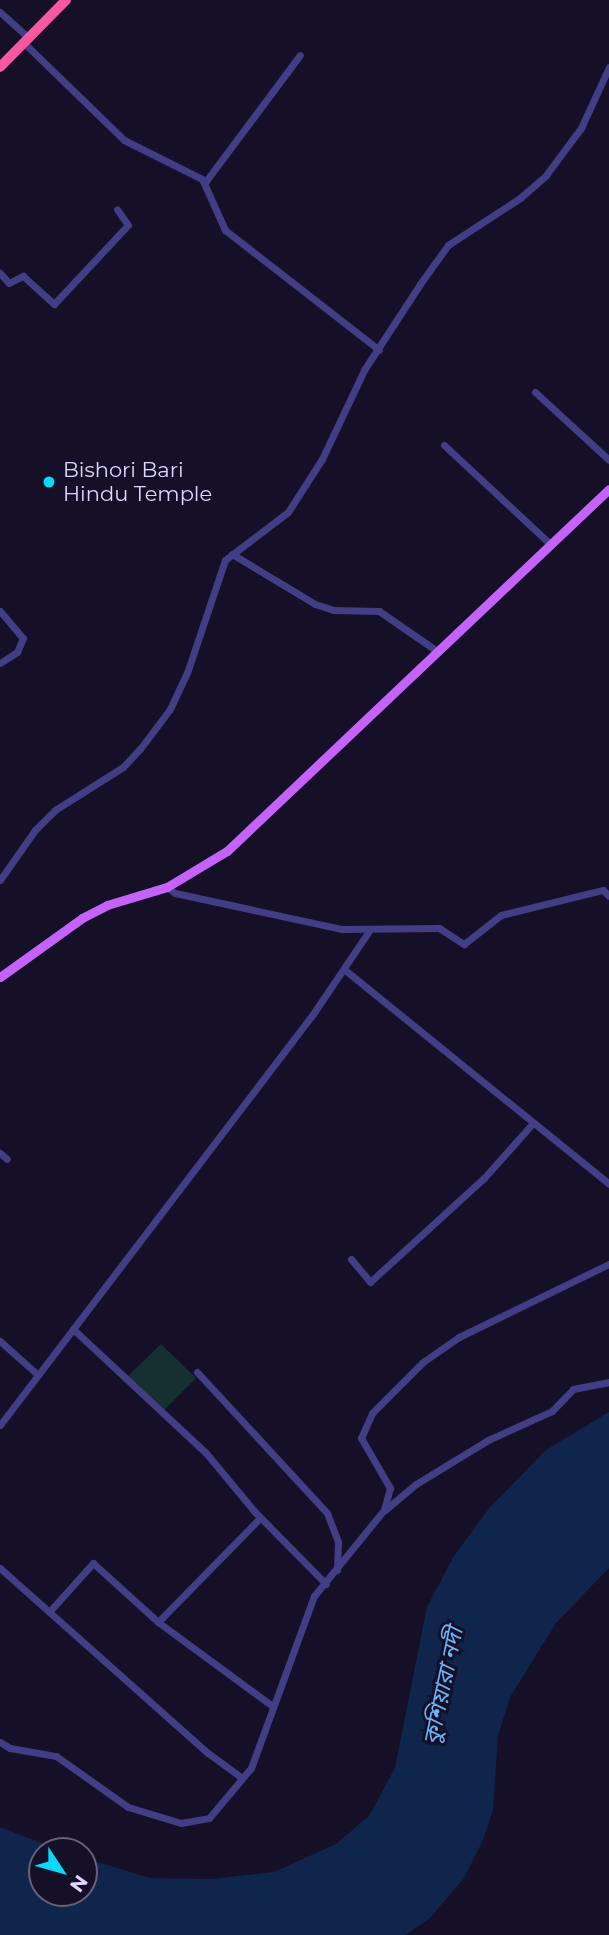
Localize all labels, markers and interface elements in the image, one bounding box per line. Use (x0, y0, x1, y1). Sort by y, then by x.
place label: Bishori Bari Hindu Temple (63, 457, 212, 507)
marker: Bishori Bari Hindu Temple (41, 474, 57, 490)
water label: কুশিয়ারা নদী (417, 1625, 469, 1747)
north arrow (28, 1837, 98, 1907)
text: N (65, 1870, 93, 1896)

